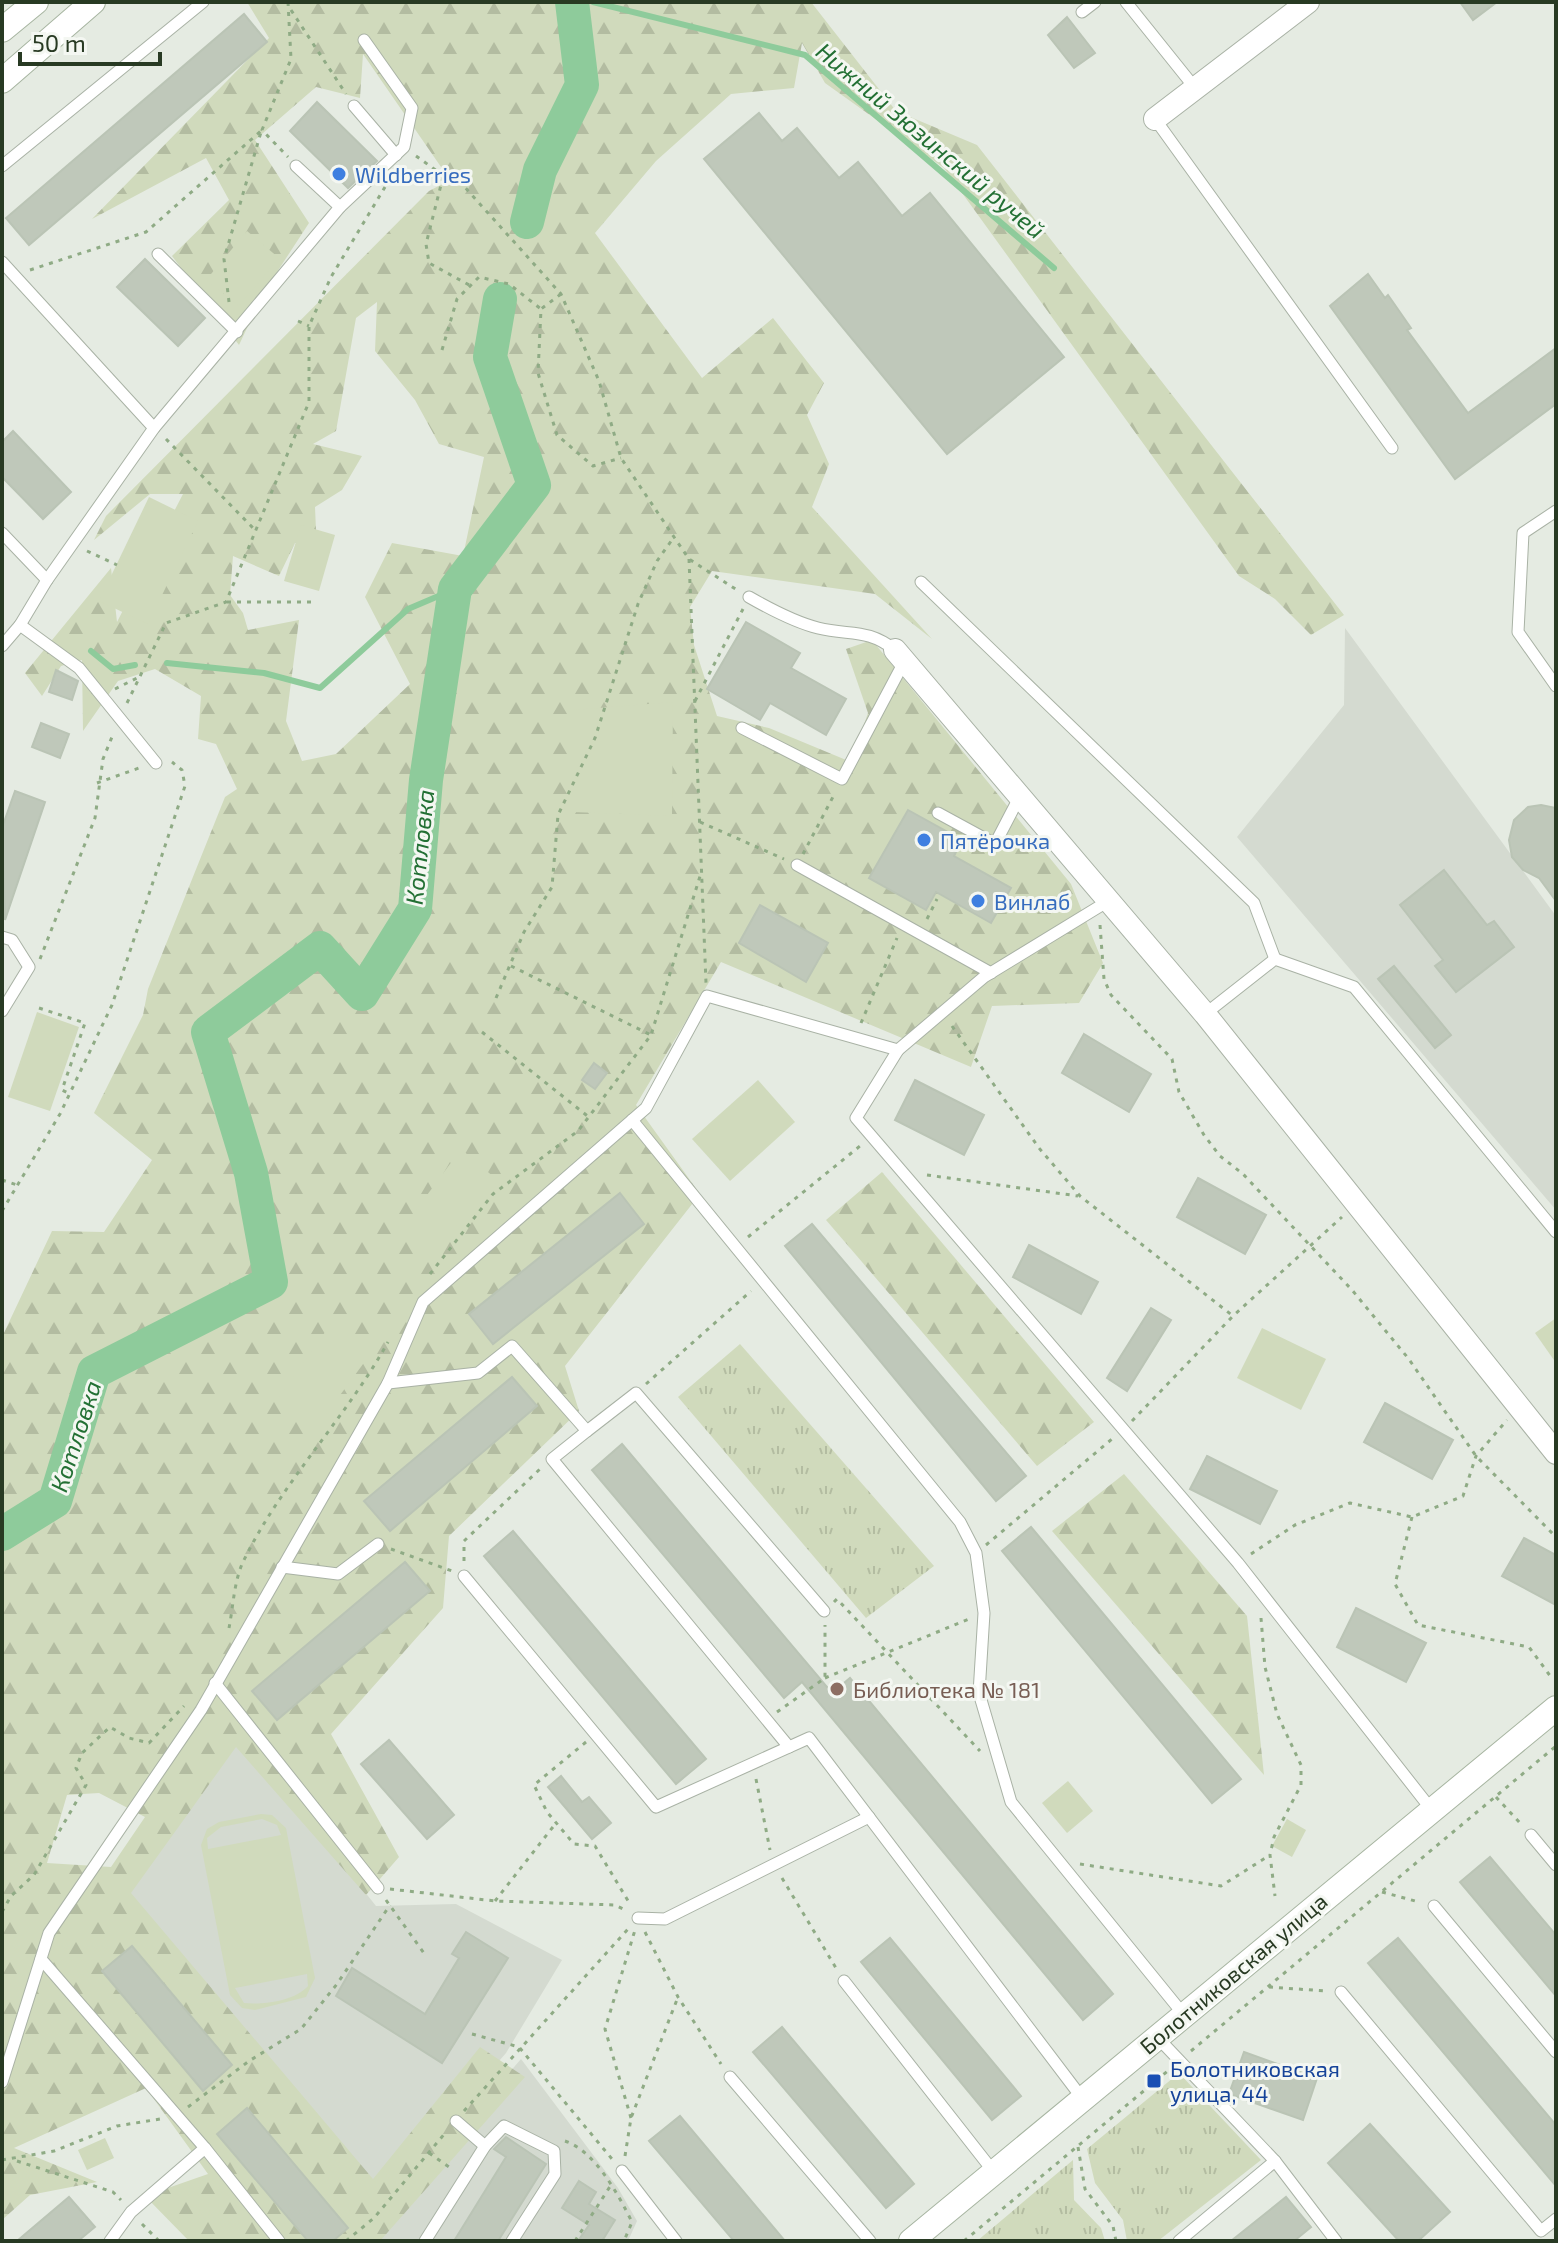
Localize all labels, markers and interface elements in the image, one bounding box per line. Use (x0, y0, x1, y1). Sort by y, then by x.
scale bar (20, 16, 160, 66)
text: 50 m (32, 28, 86, 57)
water label: Нижний Зюзинский ручей (811, 36, 1051, 244)
place label: Wildberries (355, 161, 471, 187)
marker: Wildberries (330, 165, 348, 183)
water label: Котловка (399, 788, 439, 906)
place label: Пятёрочка (940, 827, 1050, 853)
marker: Пятёрочка (915, 831, 933, 849)
place label: Винлаб (994, 888, 1071, 914)
marker: Винлаб (969, 892, 987, 910)
water label: Котловка (43, 1377, 107, 1495)
place label: Библиотека № 181 (853, 1676, 1040, 1702)
marker: Библиотека № 181 (828, 1680, 846, 1698)
street label: Болотниковская улица (1134, 1887, 1333, 2060)
place label: Болотниковская улица, 44 (1170, 2055, 1340, 2107)
marker: Болотниковская улица, 44 (1145, 2072, 1163, 2090)

